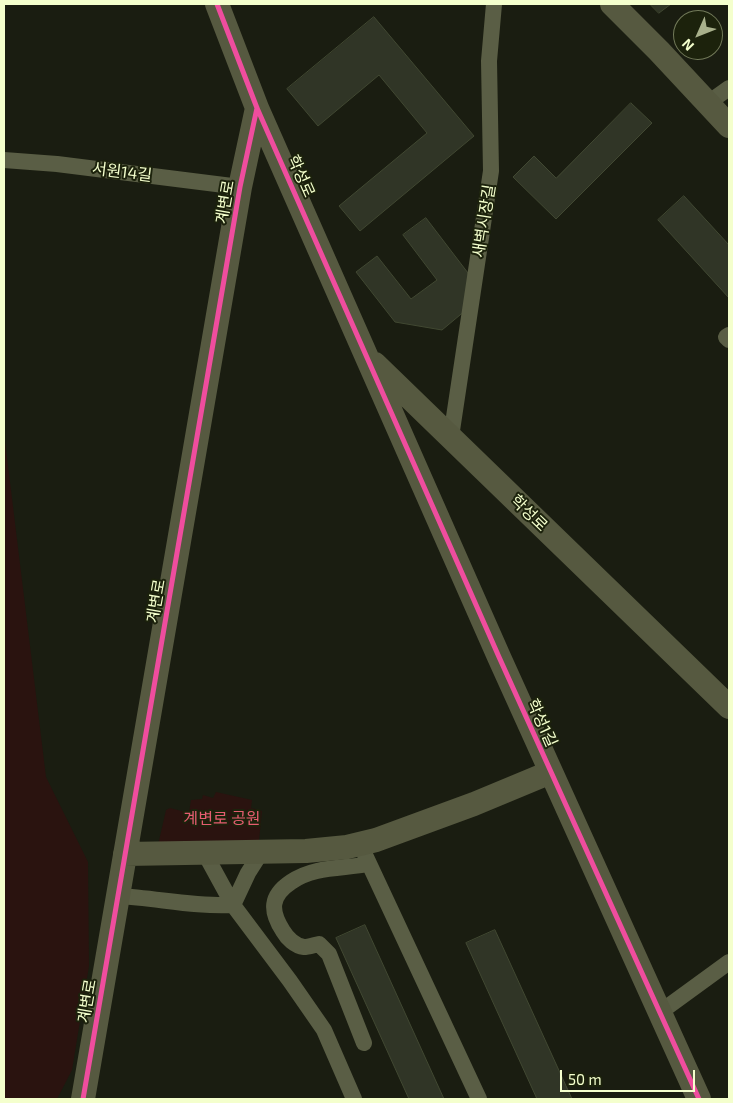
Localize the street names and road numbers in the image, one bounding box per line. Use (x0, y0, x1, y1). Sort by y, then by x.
street label: 학성로 (283, 152, 319, 200)
street label: 서원14길 (91, 159, 153, 185)
street label: 계변로 (212, 179, 238, 225)
street label: 새벽시장길 (469, 183, 499, 259)
street label: 학성로 (506, 491, 552, 535)
street label: 계변로 (143, 578, 169, 624)
street label: 학성1길 (523, 696, 561, 750)
street label: 계변로 (74, 978, 100, 1024)

